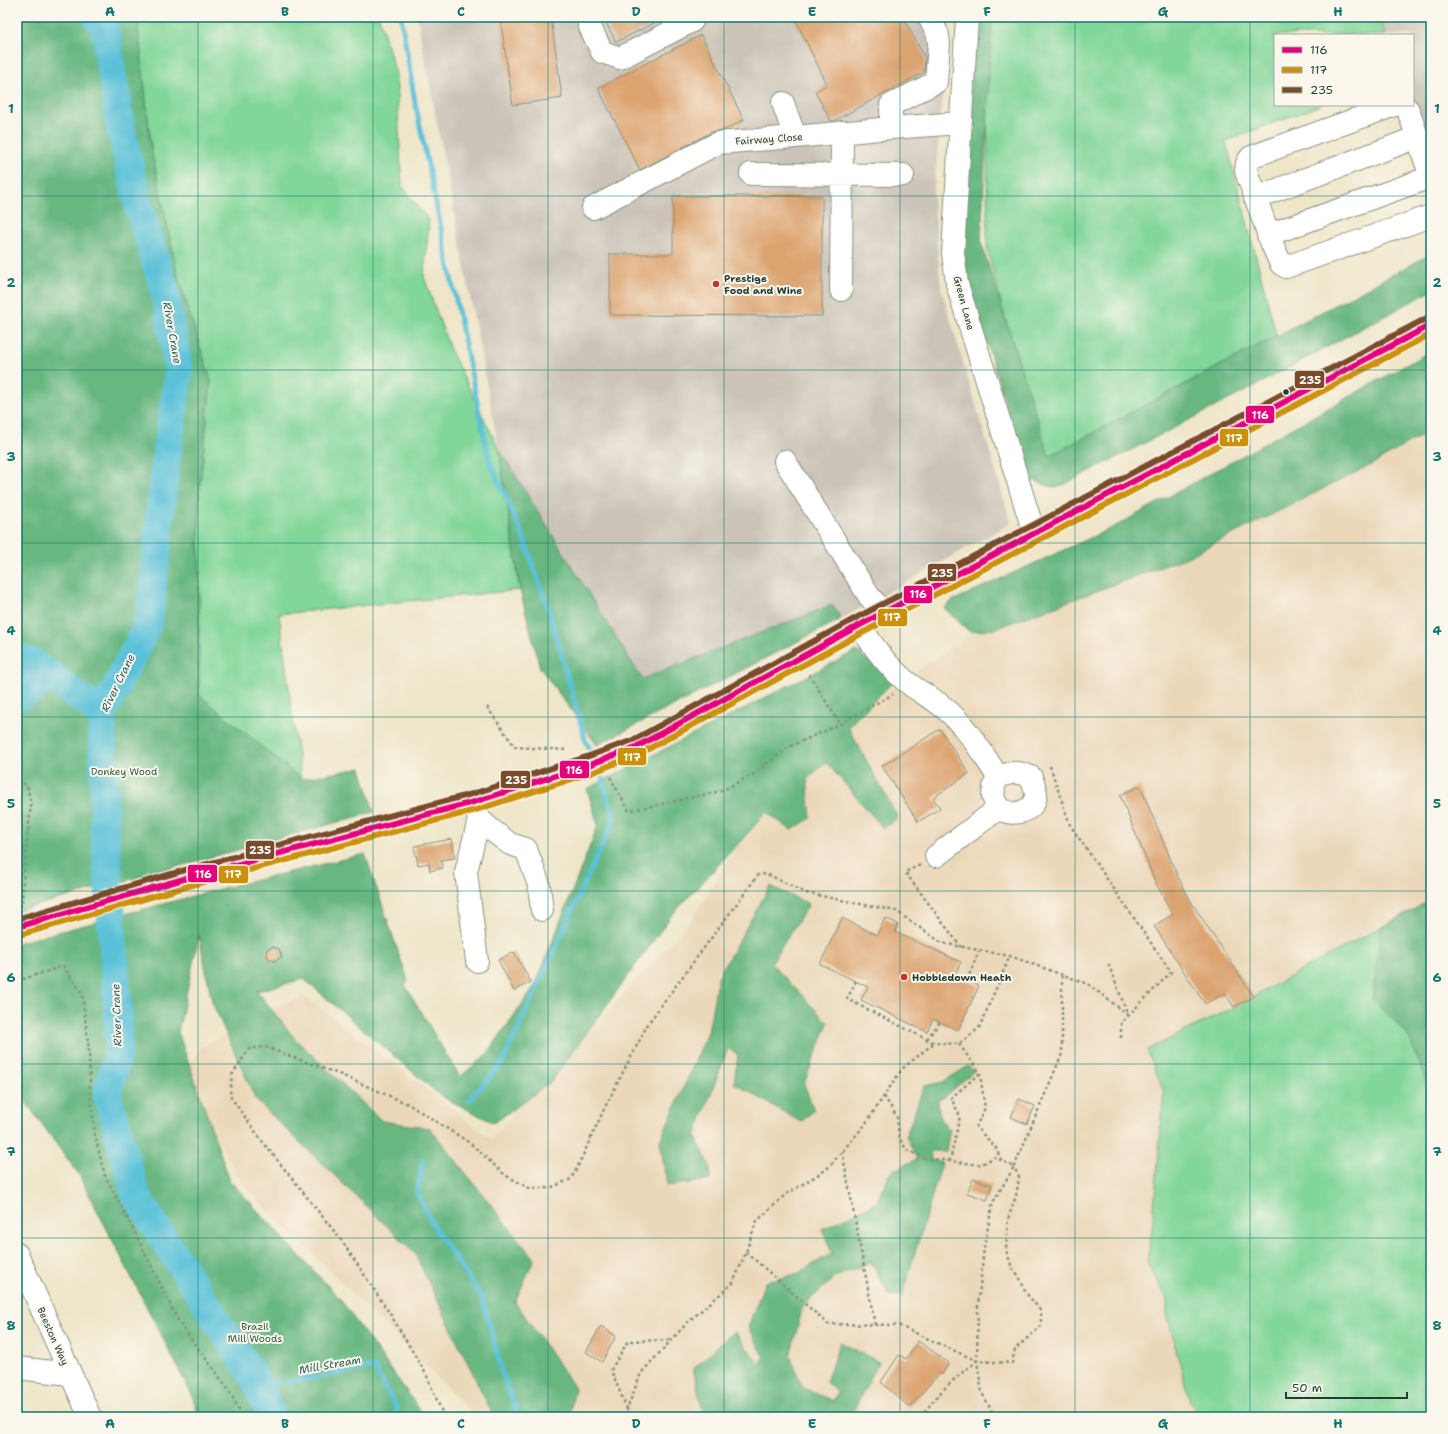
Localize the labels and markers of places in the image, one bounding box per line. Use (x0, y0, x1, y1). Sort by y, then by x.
place label: Prestige Food and Wine (724, 272, 802, 297)
marker: Prestige Food and Wine (711, 279, 721, 289)
unlabelled marker (1281, 387, 1291, 397)
place label: Hobbledown Heath (912, 971, 1012, 984)
marker: Hobbledown Heath (899, 972, 909, 982)

